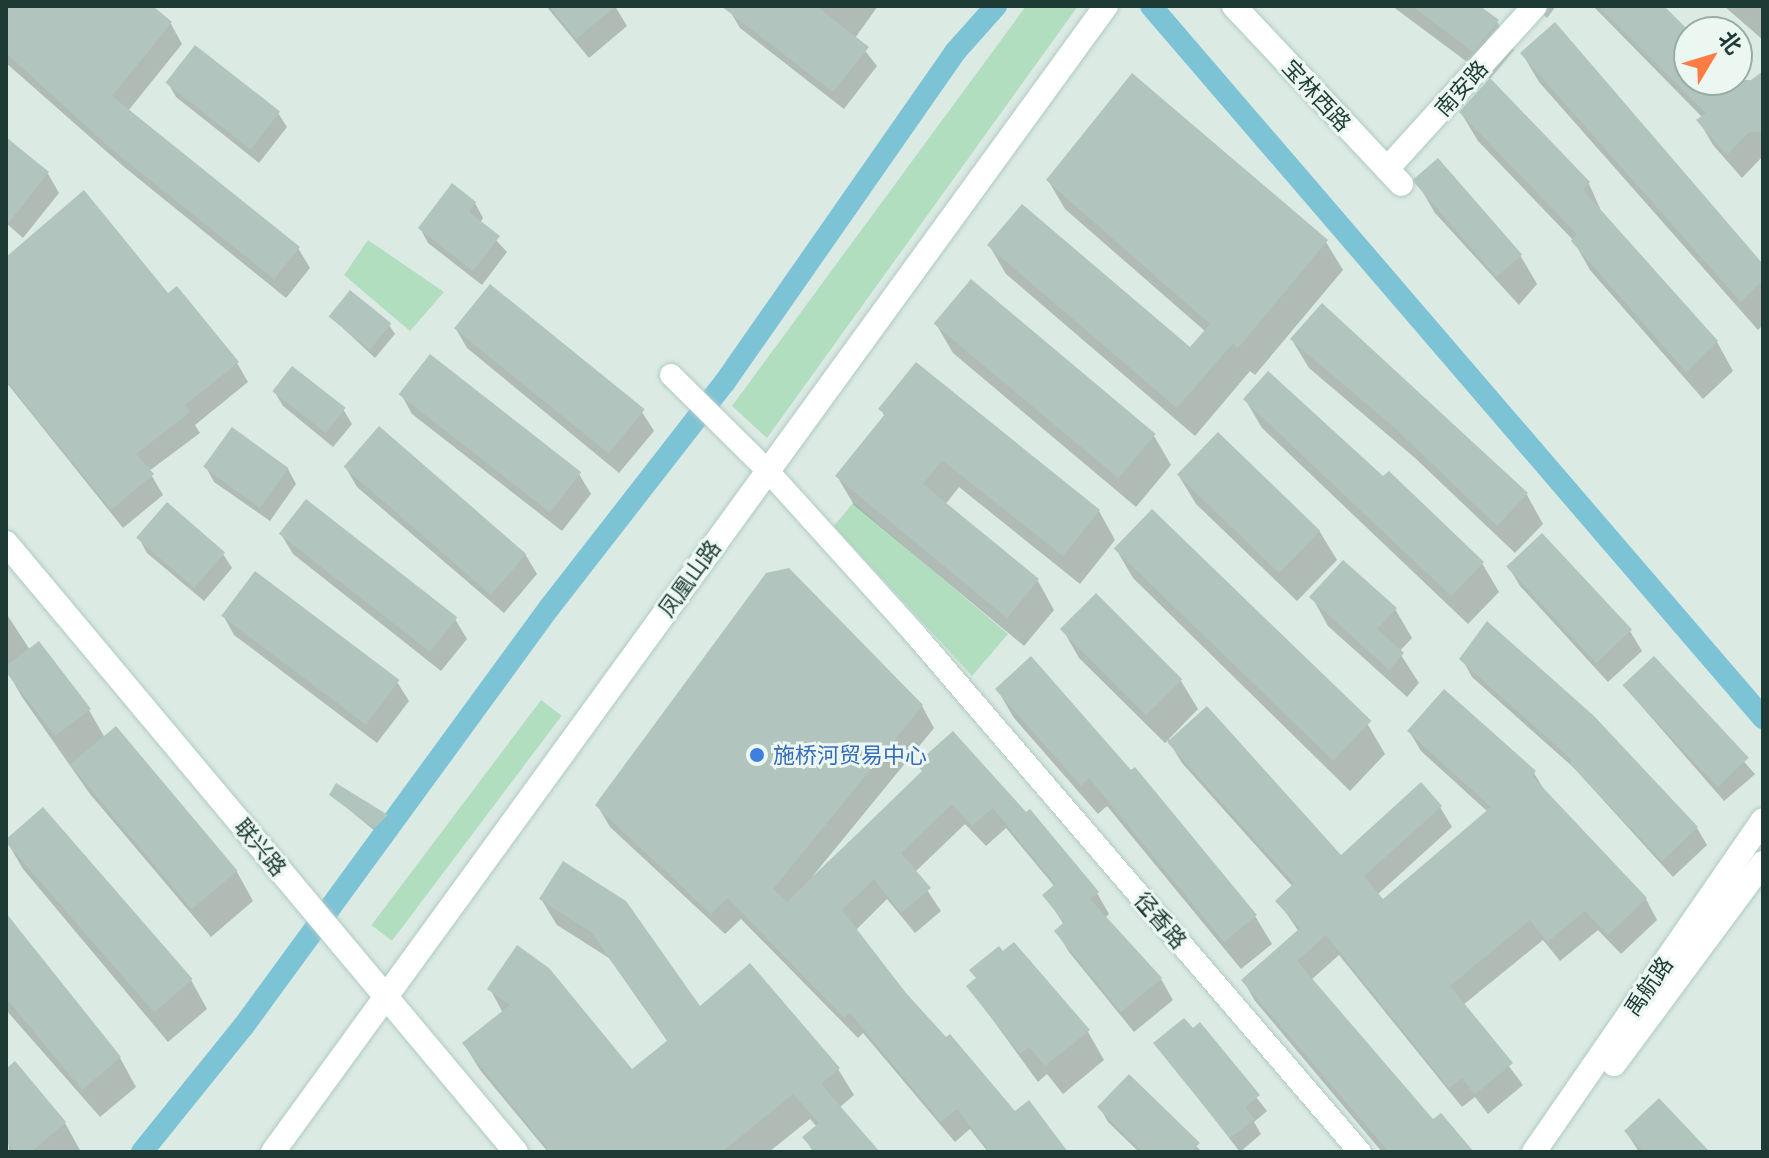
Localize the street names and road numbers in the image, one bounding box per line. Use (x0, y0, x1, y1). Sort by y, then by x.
street label: 宝林西路 (1277, 54, 1357, 136)
street label: 南安路 (1429, 55, 1493, 121)
street label: 凤凰山路 (652, 535, 726, 621)
street label: 联兴路 (230, 813, 292, 881)
street label: 径香路 (1129, 886, 1193, 954)
street label: 禹航路 (1618, 951, 1678, 1021)

